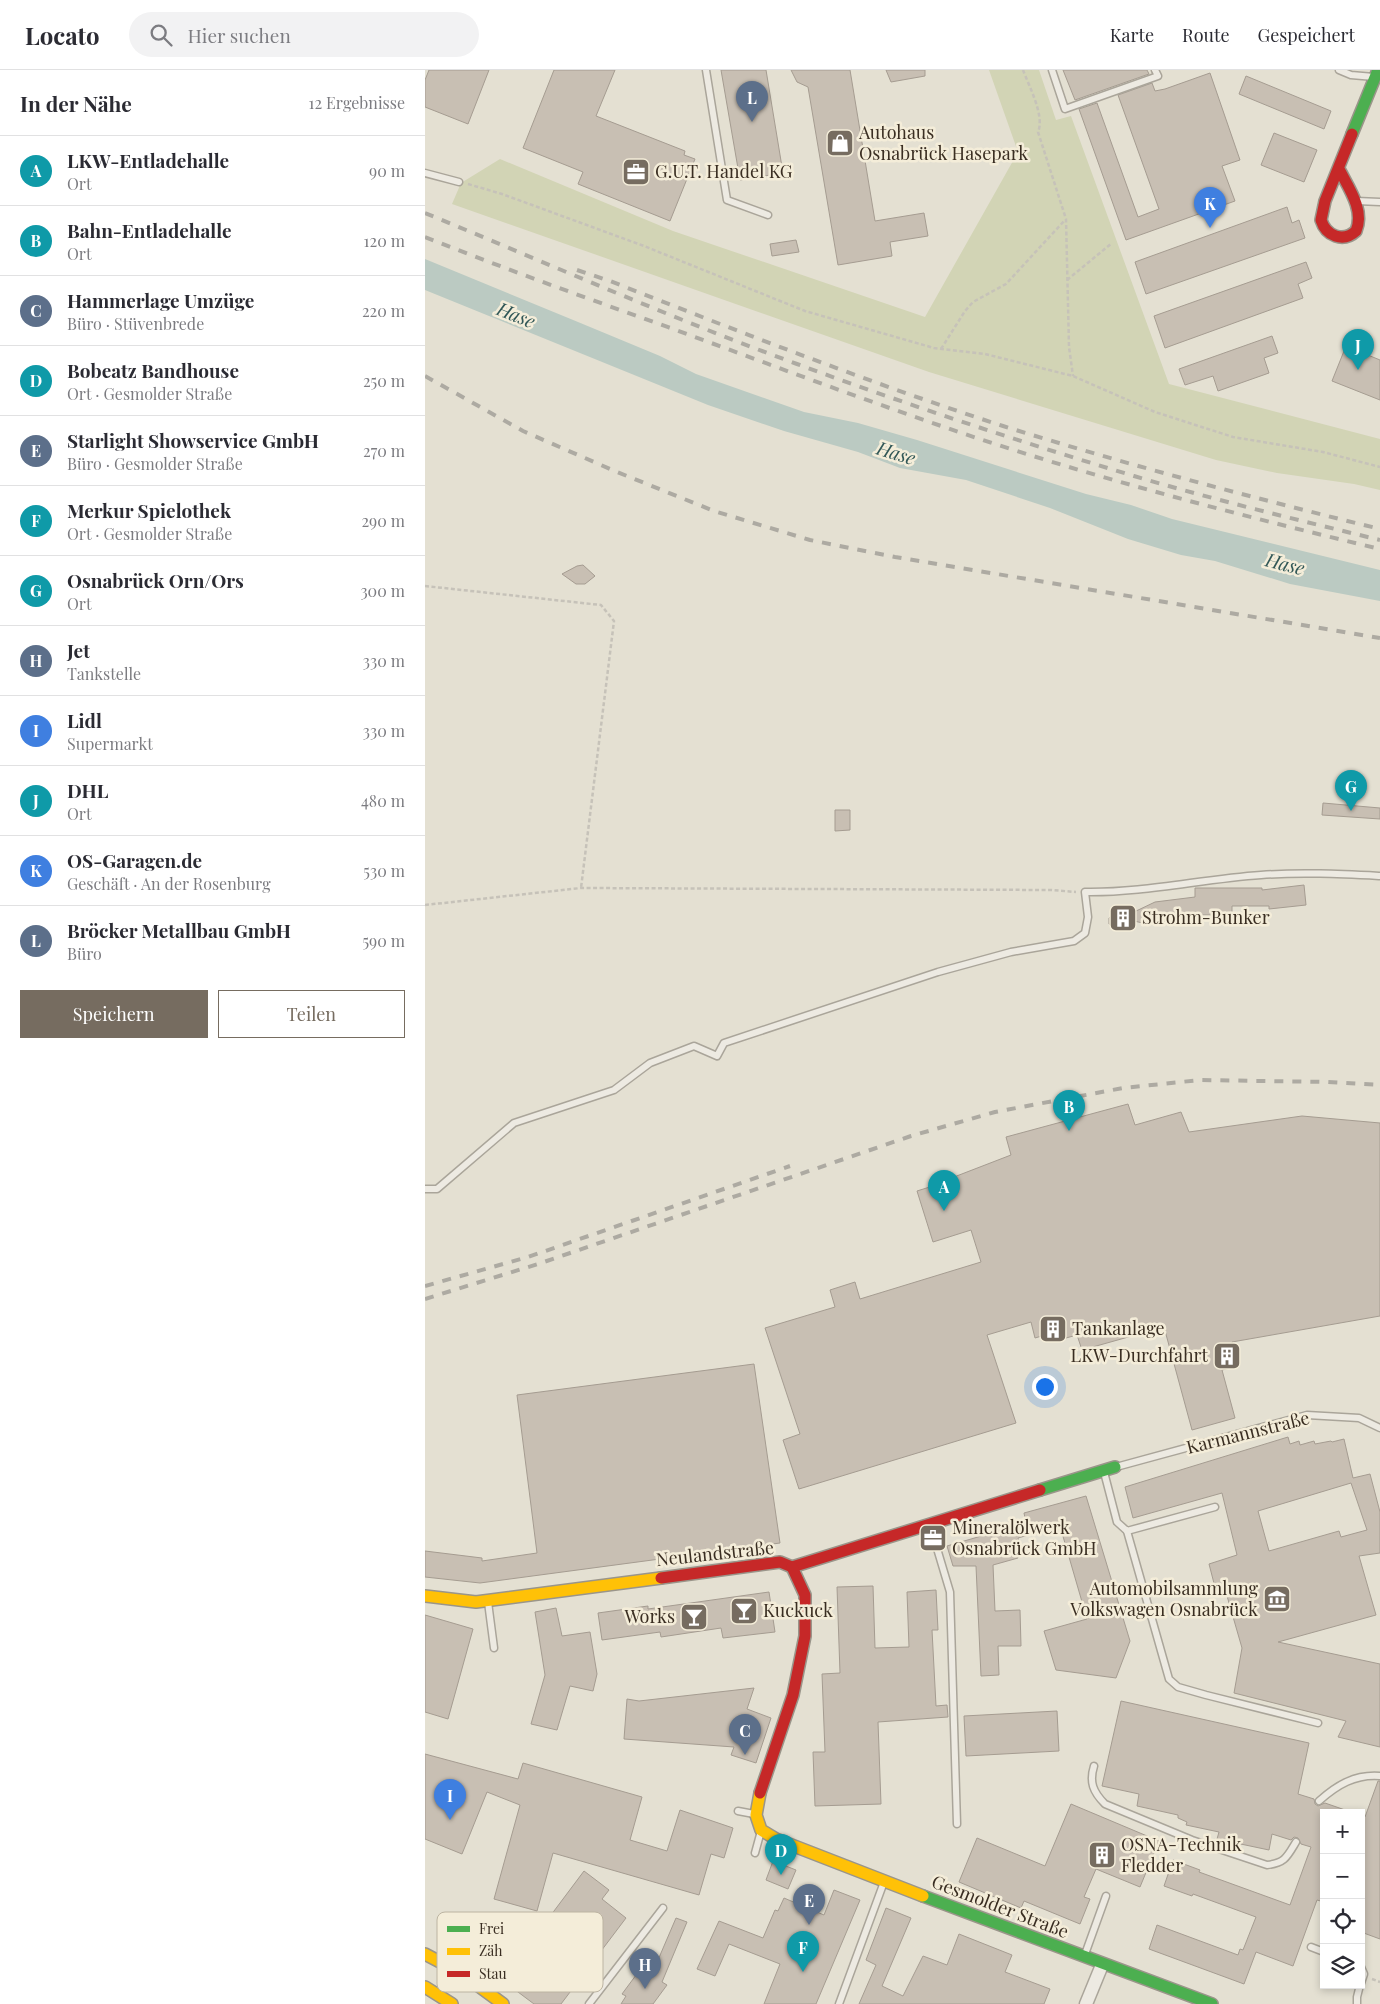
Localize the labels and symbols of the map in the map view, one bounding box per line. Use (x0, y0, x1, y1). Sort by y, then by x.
pin: L (736, 81, 768, 122)
place label: Autohaus Osnabrück Hasepark (858, 120, 1028, 165)
shop icon: Autohaus Osnabrück Hasepark (825, 128, 855, 158)
office icon: G.U.T. Handel KG (621, 157, 651, 187)
place label: G.U.T. Handel KG (655, 159, 793, 183)
pin: K (1194, 187, 1226, 228)
water label: Hase (492, 294, 539, 333)
pin: J (1342, 329, 1374, 370)
water label: Hase (873, 434, 919, 470)
water label: Hase (1262, 545, 1307, 580)
pin: G (1335, 770, 1367, 811)
building icon: Strohm-Bunker (1108, 903, 1138, 933)
place label: Strohm-Bunker (1142, 905, 1270, 929)
pin: B (1053, 1090, 1085, 1131)
pin: A (928, 1170, 960, 1211)
building icon: Tankanlage (1038, 1314, 1068, 1344)
place label: Tankanlage (1072, 1316, 1165, 1340)
building icon: LKW-Durchfahrt (1212, 1341, 1242, 1371)
place label: LKW-Durchfahrt (1071, 1343, 1209, 1367)
your location (1032, 1374, 1058, 1400)
street label: Karmannstraße (1184, 1405, 1312, 1459)
place label: Mineralölwerk Osnabrück GmbH (952, 1515, 1097, 1560)
office icon: Mineralölwerk Osnabrück GmbH (918, 1523, 948, 1553)
street label: Neulandstraße (655, 1535, 775, 1571)
place label: Automobilsammlung Volkswagen Osnabrück (1069, 1576, 1258, 1621)
museum icon: Automobilsammlung Volkswagen Osnabrück (1262, 1584, 1292, 1614)
bar icon: Kuckuck (729, 1596, 759, 1626)
place label: Kuckuck (763, 1598, 833, 1622)
bar icon: Works (679, 1602, 709, 1632)
place label: Works (623, 1604, 675, 1628)
pin: C (729, 1714, 761, 1755)
pin: I (434, 1779, 466, 1820)
place label: OSNA-Technik Fledder (1121, 1832, 1242, 1877)
pin: D (765, 1834, 797, 1875)
building icon: OSNA-Technik Fledder (1087, 1840, 1117, 1870)
street label: Gesmolder Straße (928, 1869, 1072, 1943)
pin: E (793, 1884, 825, 1925)
legend (437, 1912, 603, 1992)
text: Frei (479, 1919, 504, 1938)
pin: F (787, 1931, 819, 1972)
text: Zäh (479, 1941, 503, 1960)
pin: H (629, 1948, 661, 1989)
text: Stau (479, 1964, 507, 1983)

